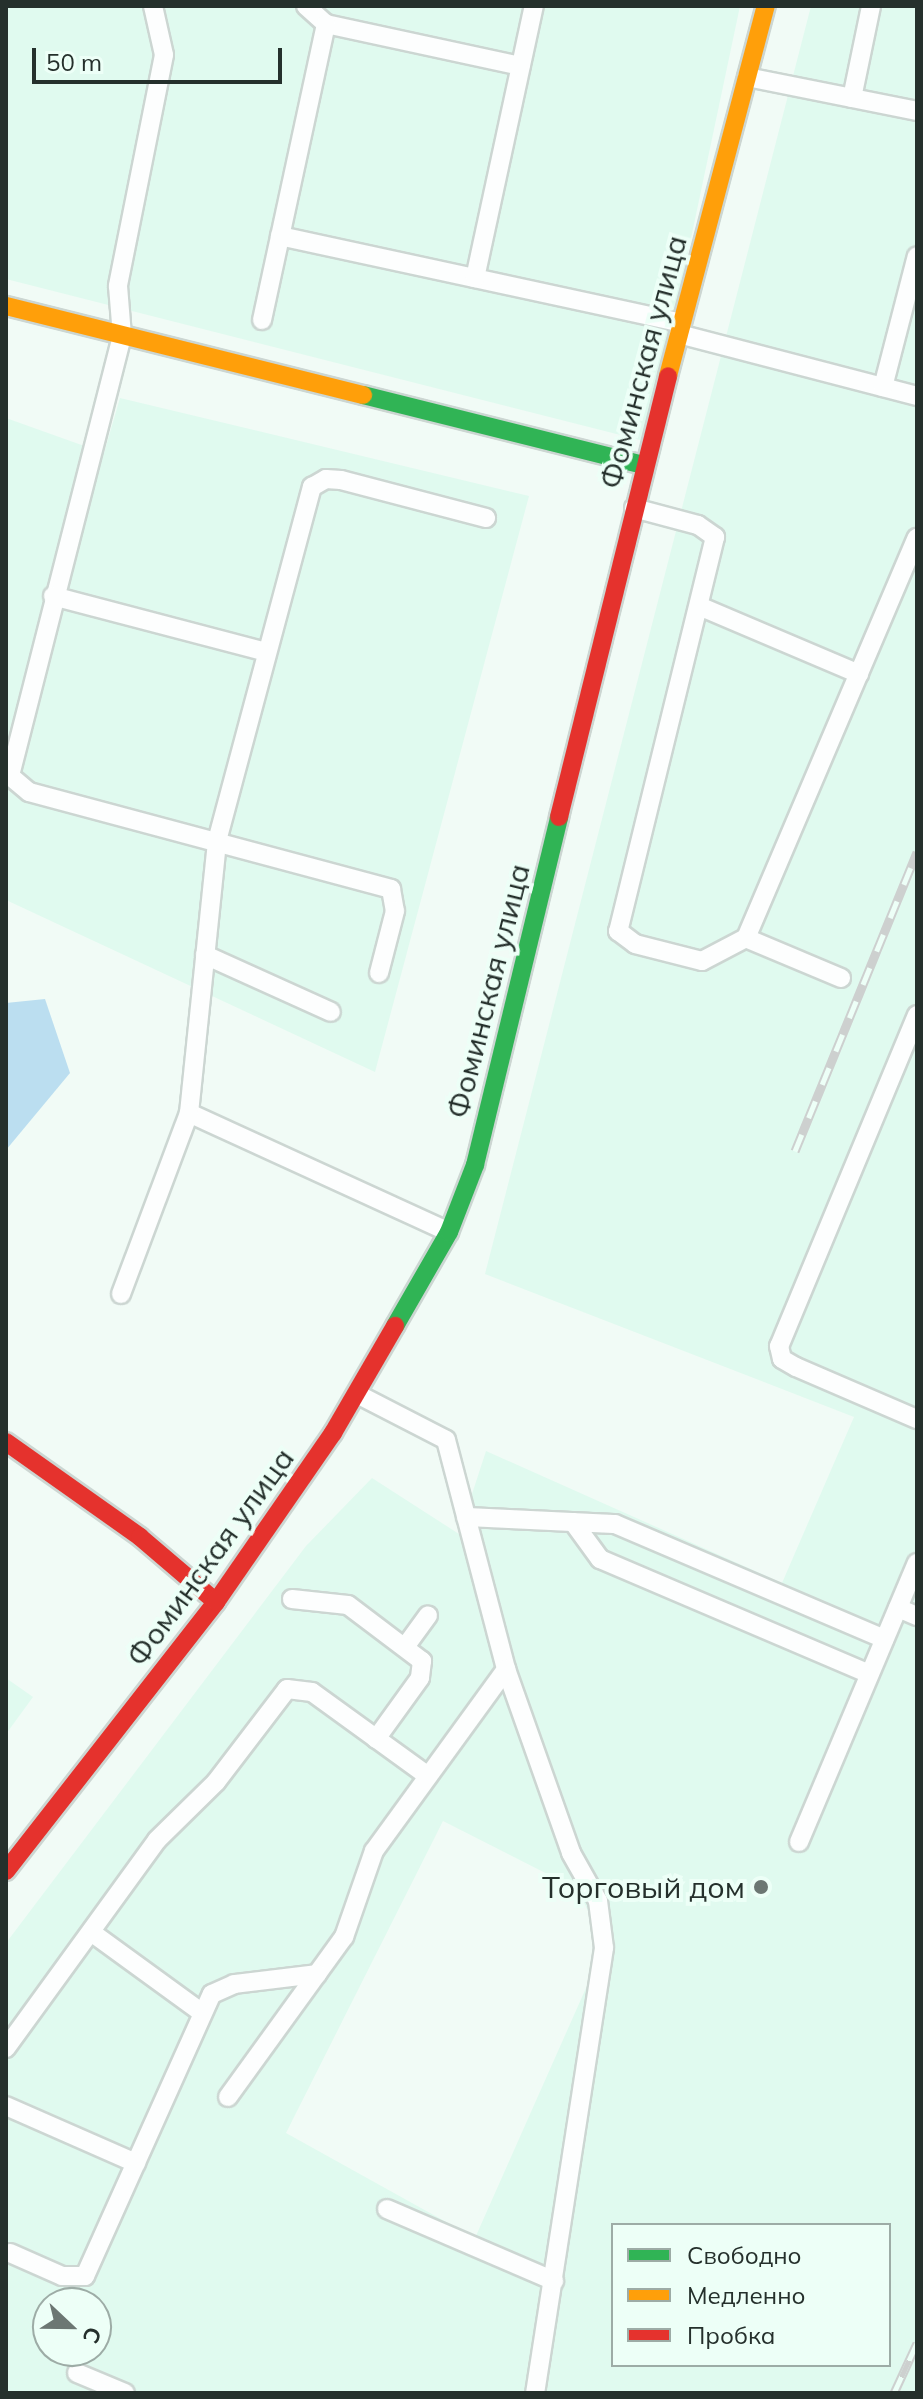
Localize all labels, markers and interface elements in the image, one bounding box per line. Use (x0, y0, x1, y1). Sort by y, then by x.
scale bar (36, 32, 286, 82)
text: 50 m (46, 47, 102, 77)
street label: Фоминская улица (592, 231, 694, 493)
street label: Фоминская улица (439, 860, 537, 1122)
street label: Фоминская улица (119, 1441, 301, 1673)
place label: Торговый дом (542, 1869, 745, 1905)
marker: Торговый дом (752, 1878, 770, 1896)
legend (611, 2223, 891, 2367)
text: Свободно (687, 2240, 802, 2270)
text: Медленно (687, 2280, 806, 2310)
north arrow (32, 2287, 112, 2367)
text: Пробка (687, 2320, 775, 2350)
text: С (77, 2323, 108, 2347)

